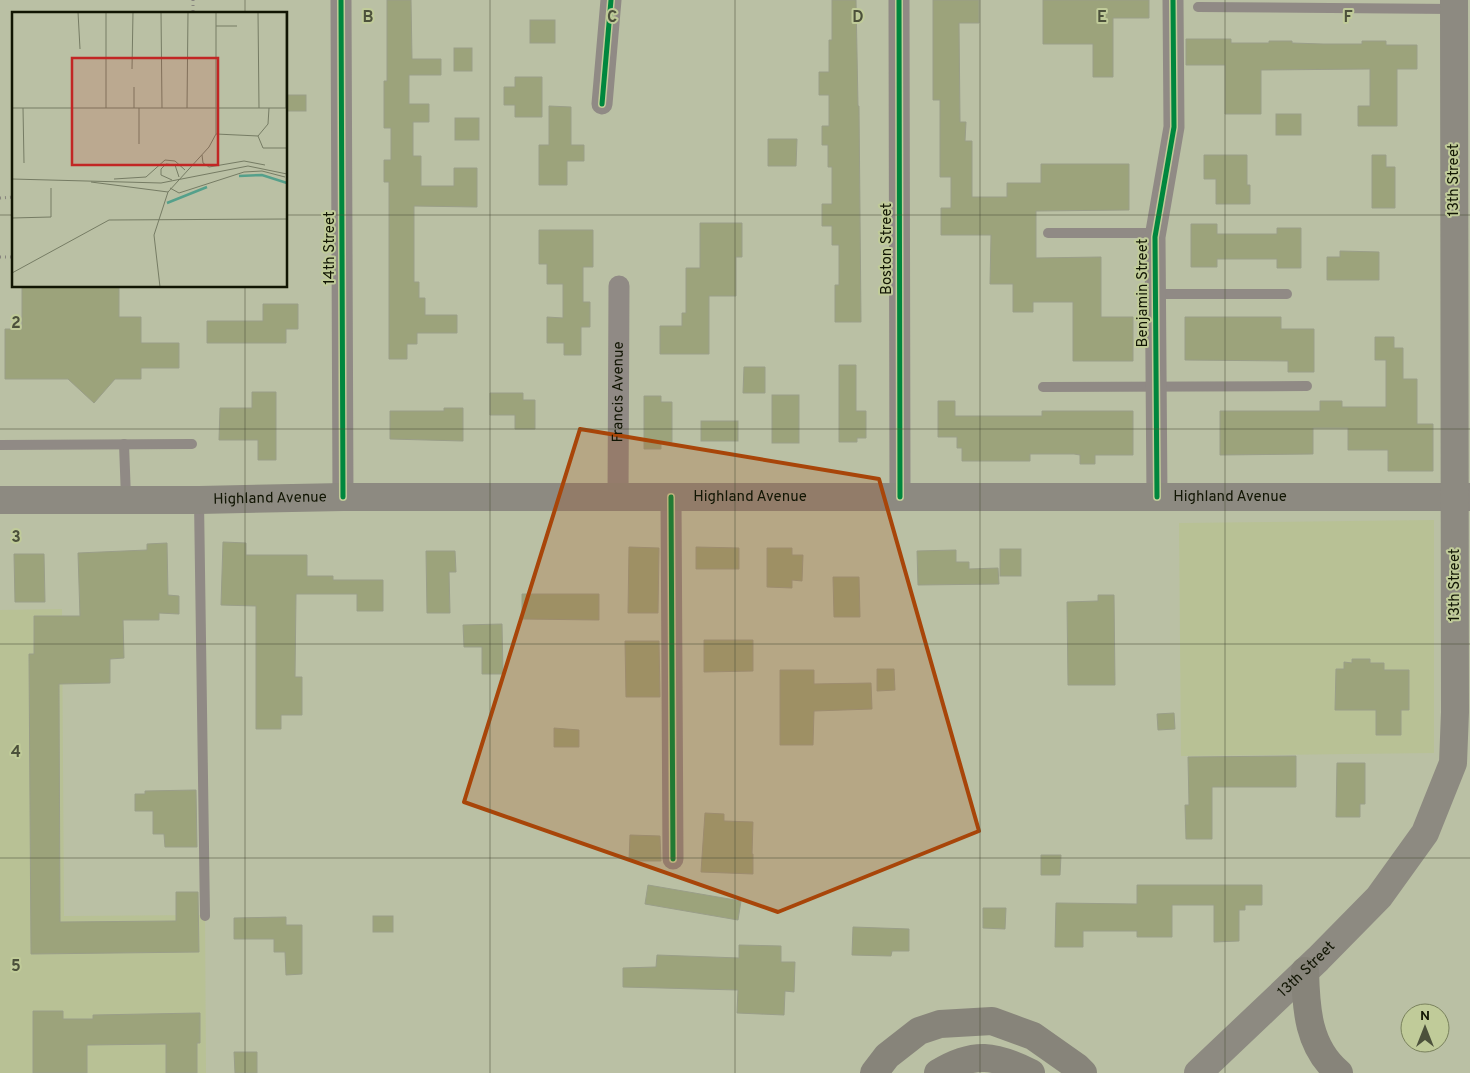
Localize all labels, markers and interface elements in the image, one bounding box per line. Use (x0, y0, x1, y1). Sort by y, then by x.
text: B (362, 8, 374, 28)
text: C (607, 8, 617, 28)
text: D (852, 8, 864, 28)
text: E (1097, 8, 1107, 28)
text: F (1343, 8, 1353, 28)
inset map (12, 12, 288, 288)
street label: 13th Street (1445, 144, 1464, 217)
street label: Boston Street (878, 203, 897, 295)
street label: 14th Street (321, 211, 340, 285)
street label: Benjamin Street (1134, 239, 1153, 347)
text: 2 (11, 314, 21, 334)
street label: Francis Avenue (609, 341, 628, 443)
street label: Highland Avenue (213, 488, 327, 509)
street label: Highland Avenue (693, 488, 807, 507)
street label: Highland Avenue (1173, 488, 1287, 507)
text: 3 (11, 528, 21, 548)
street label: 13th Street (1446, 549, 1465, 622)
text: 4 (11, 743, 21, 763)
street label: 13th Street (1274, 937, 1340, 1002)
text: 5 (11, 957, 21, 977)
north arrow (1400, 1003, 1450, 1053)
text: N (1420, 1008, 1430, 1025)

